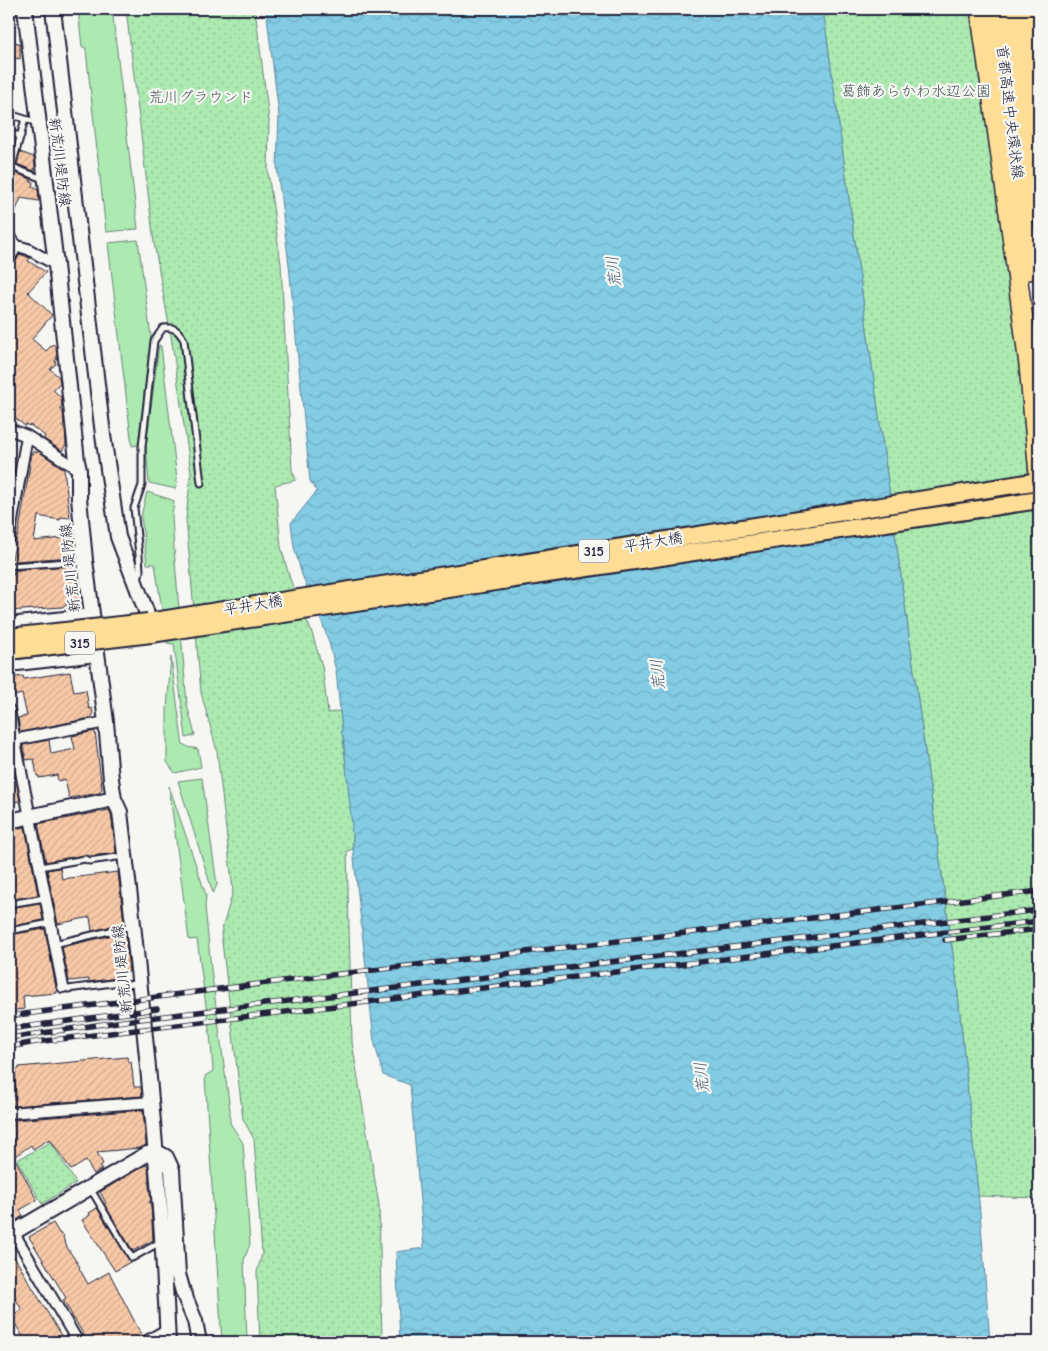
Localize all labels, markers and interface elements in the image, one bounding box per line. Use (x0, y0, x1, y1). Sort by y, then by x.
street label: 首都高速中央環状線 (993, 44, 1027, 180)
park label: 葛飾あらかわ水辺公園 (841, 82, 991, 100)
park label: 荒川グラウンド (148, 88, 254, 106)
street label: 新荒川堤防線 (46, 116, 74, 208)
water label: 荒川 (603, 255, 625, 289)
street label: 新荒川堤防線 (56, 522, 84, 614)
street label: 平井大橋 (622, 528, 684, 556)
road number: 315 (579, 540, 609, 562)
street label: 平井大橋 (222, 591, 284, 619)
road number: 315 (65, 632, 95, 654)
water label: 荒川 (647, 658, 669, 692)
street label: 新荒川堤防線 (108, 923, 136, 1015)
water label: 荒川 (691, 1061, 713, 1095)

